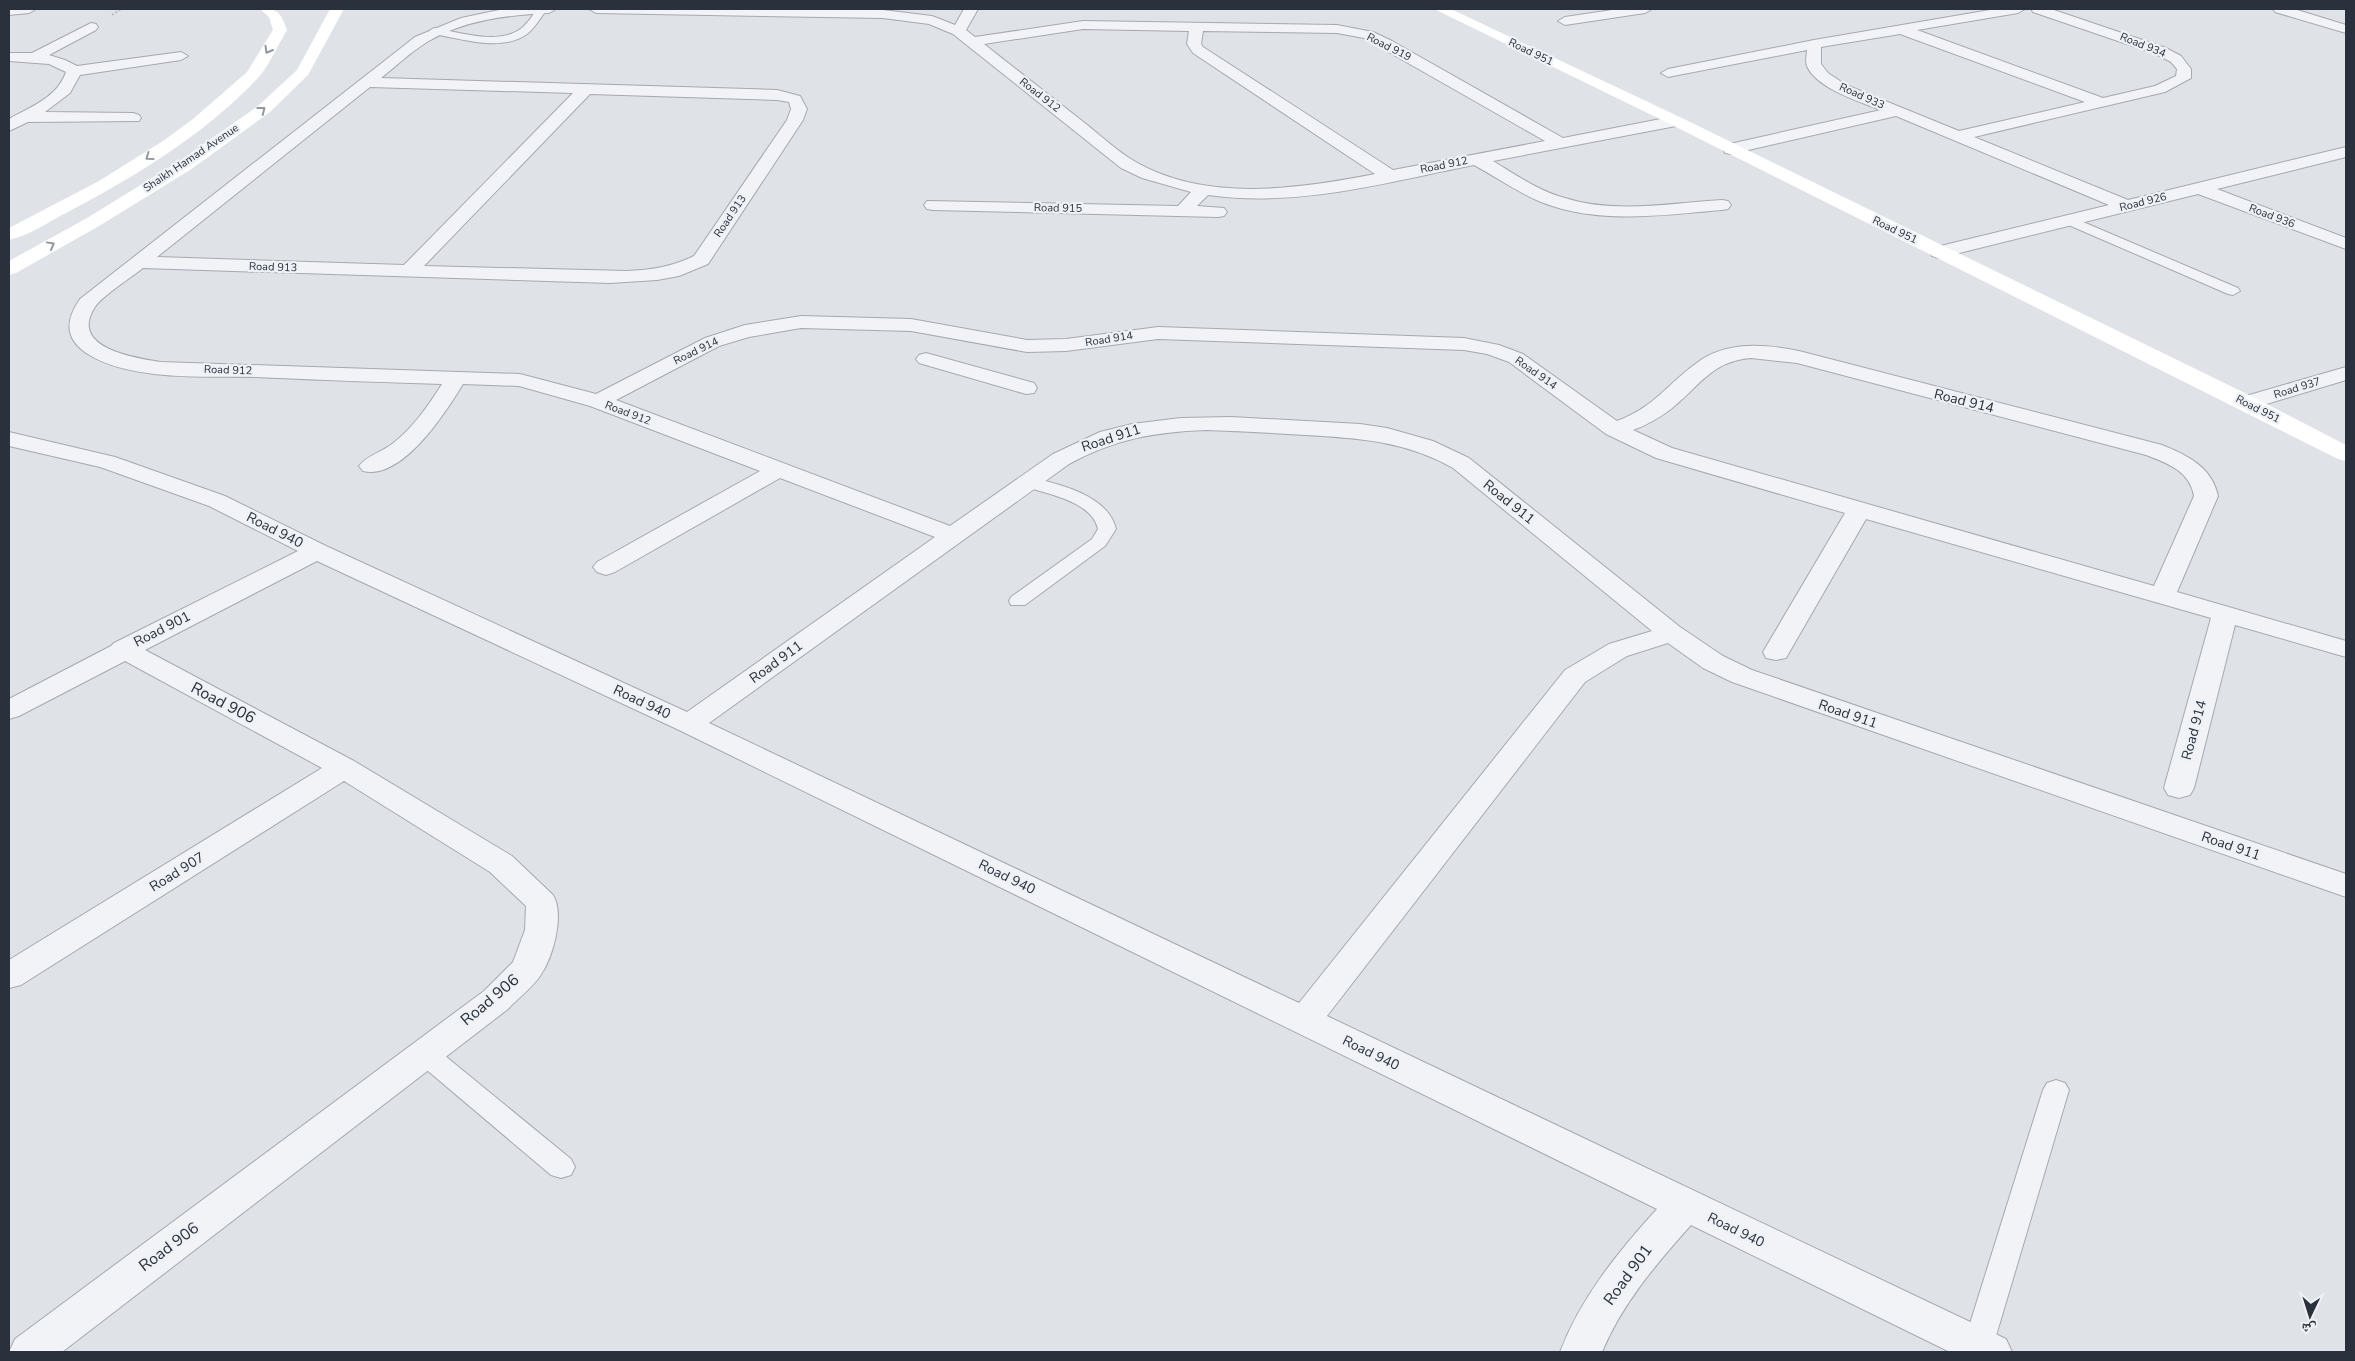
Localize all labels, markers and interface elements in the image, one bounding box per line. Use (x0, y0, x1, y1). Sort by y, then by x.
street label: Road 919 (1364, 29, 1414, 65)
street label: Road 934 (2118, 29, 2169, 61)
street label: Road 951 (1506, 35, 1556, 69)
one-way arrow (264, 44, 274, 53)
street label: Road 912 (1016, 74, 1064, 116)
street label: Road 933 (1837, 79, 1887, 113)
one-way arrow (256, 107, 265, 116)
street label: Shaikh Hamad Avenue (140, 120, 242, 196)
one-way arrow (145, 151, 155, 160)
street label: Road 912 (1419, 153, 1469, 177)
street label: Road 926 (2118, 189, 2169, 215)
street label: Road 913 (710, 192, 750, 240)
street label: Road 915 (1034, 200, 1083, 216)
street label: Road 936 (2247, 200, 2298, 232)
street label: Road 951 (1870, 213, 1920, 247)
one-way arrow (46, 241, 55, 251)
street label: Road 913 (249, 259, 297, 275)
street label: Road 914 (1084, 328, 1134, 350)
street label: Road 914 (671, 334, 721, 368)
street label: Road 914 (1512, 353, 1560, 393)
street label: Road 912 (204, 362, 252, 378)
street label: Road 937 (2272, 374, 2322, 402)
street label: Road 914 (1932, 384, 1996, 418)
street label: Road 951 (2233, 391, 2283, 427)
street label: Road 912 (603, 397, 653, 429)
street label: Road 911 (1079, 419, 1143, 457)
street label: Road 911 (1479, 475, 1539, 529)
street label: Road 940 (243, 508, 307, 552)
street label: Road 901 (130, 607, 194, 651)
street label: Road 911 (746, 636, 806, 688)
street label: Road 906 (187, 677, 259, 729)
street label: Road 940 (610, 680, 674, 724)
street label: Road 911 (1816, 695, 1880, 733)
street label: Road 914 (2177, 698, 2211, 762)
street label: Road 911 (2199, 827, 2263, 865)
street label: Road 907 (146, 848, 208, 896)
street label: Road 940 (975, 855, 1039, 899)
street label: Road 906 (456, 969, 524, 1031)
street label: Road 940 (1339, 1031, 1403, 1075)
street label: Road 940 (1704, 1208, 1768, 1252)
street label: Road 906 (134, 1217, 204, 1277)
street label: Road 901 (1598, 1240, 1658, 1310)
north arrow (2285, 1291, 2335, 1341)
text: ش (2301, 1318, 2317, 1338)

